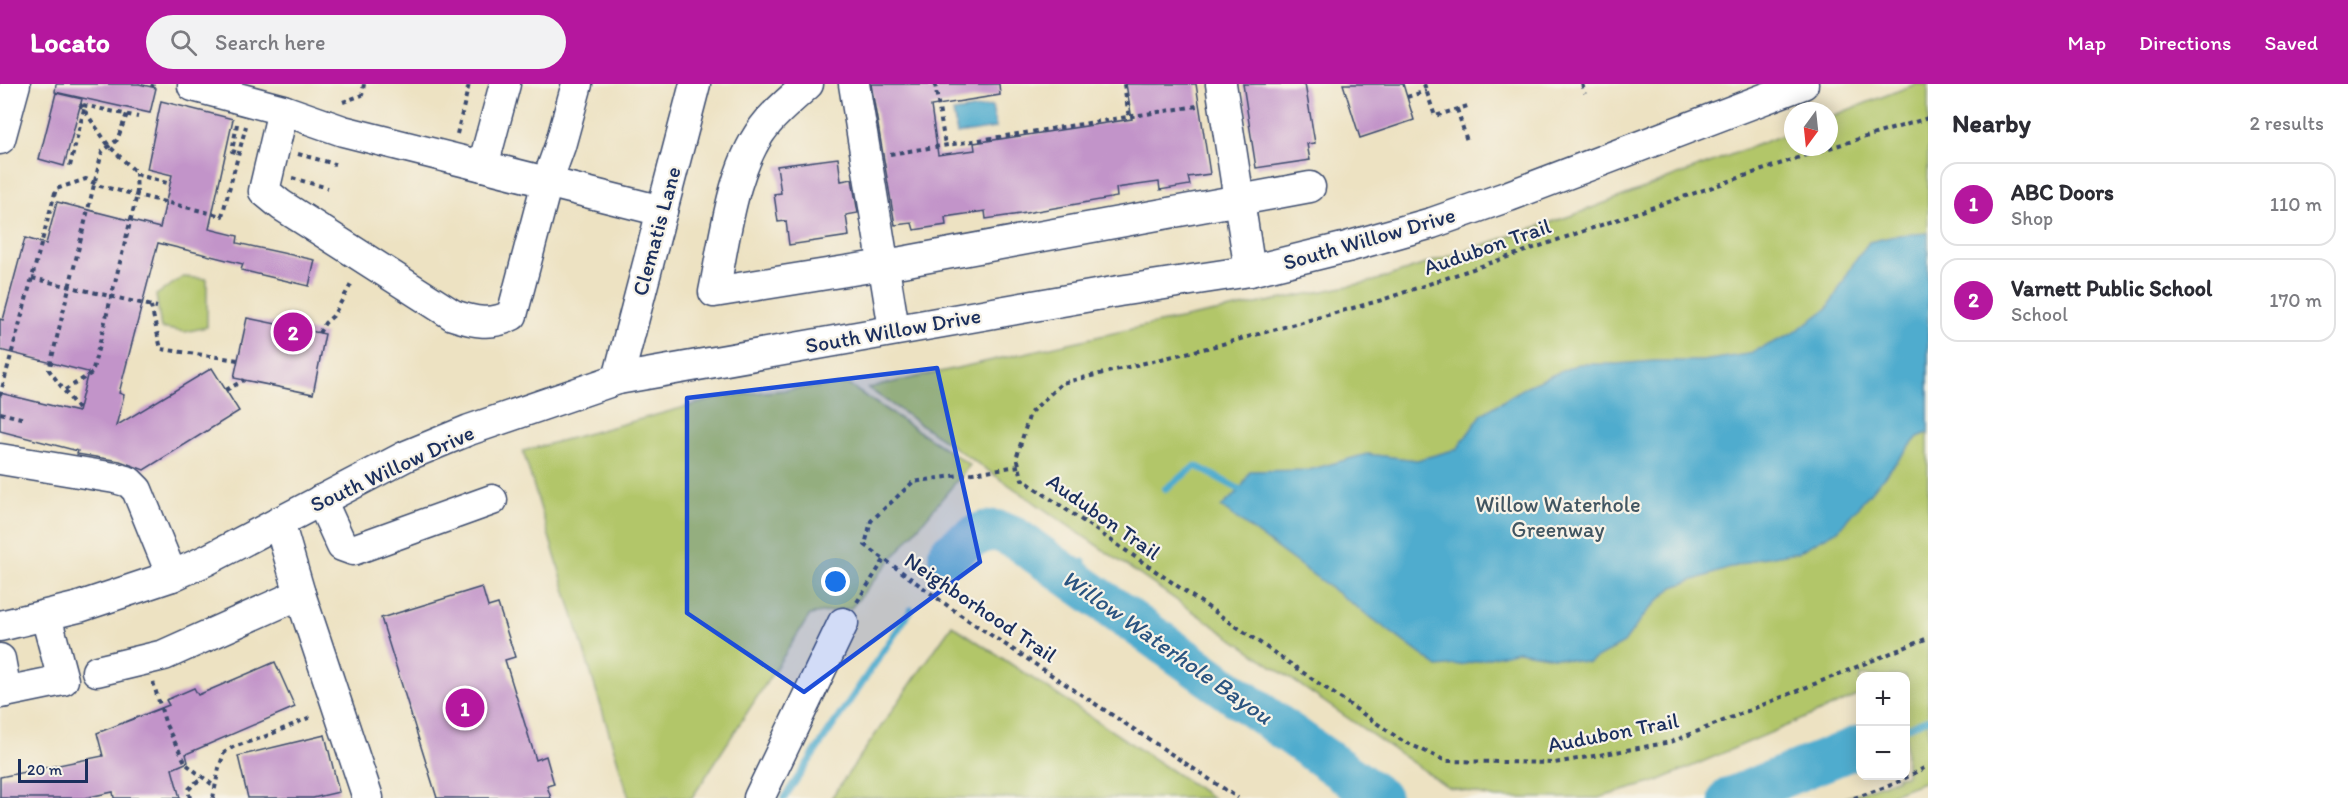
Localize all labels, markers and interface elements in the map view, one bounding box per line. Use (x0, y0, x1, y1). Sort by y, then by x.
search box (146, 15, 566, 69)
text: Locato (30, 25, 110, 59)
icon: search (167, 26, 200, 59)
text: Search here (215, 29, 325, 56)
text: Map (2068, 30, 2106, 55)
text: Directions (2139, 30, 2231, 55)
text: Saved (2264, 30, 2318, 55)
north arrow (1784, 102, 1838, 156)
text: Nearby (1952, 107, 2031, 139)
text: 2 results (2250, 111, 2324, 135)
street label: Clematis Lane (626, 164, 687, 299)
text: ABC Doors (2011, 179, 2114, 206)
text: 1 (1969, 192, 1978, 216)
text: 110 m (2270, 192, 2322, 216)
street label: South Willow Drive (1280, 201, 1458, 276)
text: Shop (2011, 206, 2053, 230)
street label: Audubon Trail (1420, 212, 1554, 281)
text: Varnett Public School (2011, 275, 2212, 302)
text: 2 (1968, 288, 1979, 312)
text: 170 m (2269, 288, 2322, 312)
street label: South Willow Drive (803, 302, 983, 359)
text: School (2011, 302, 2068, 326)
pin: 2 (274, 310, 312, 354)
street label: South Willow Drive (306, 419, 479, 518)
street label: Audubon Trail (1041, 467, 1166, 566)
park label: Willow Waterhole Greenway (1475, 491, 1641, 543)
street label: Neighborhood Trail (899, 546, 1062, 668)
water label: Willow Waterhole Bayou (1056, 563, 1279, 731)
your location (821, 567, 850, 596)
map controls (1856, 672, 1910, 780)
button: + (1856, 672, 1910, 726)
pin: 1 (446, 686, 484, 730)
street label: Audubon Trail (1545, 707, 1681, 758)
button: − (1856, 726, 1910, 780)
scale bar (18, 756, 88, 784)
text: 20 m (27, 760, 62, 779)

